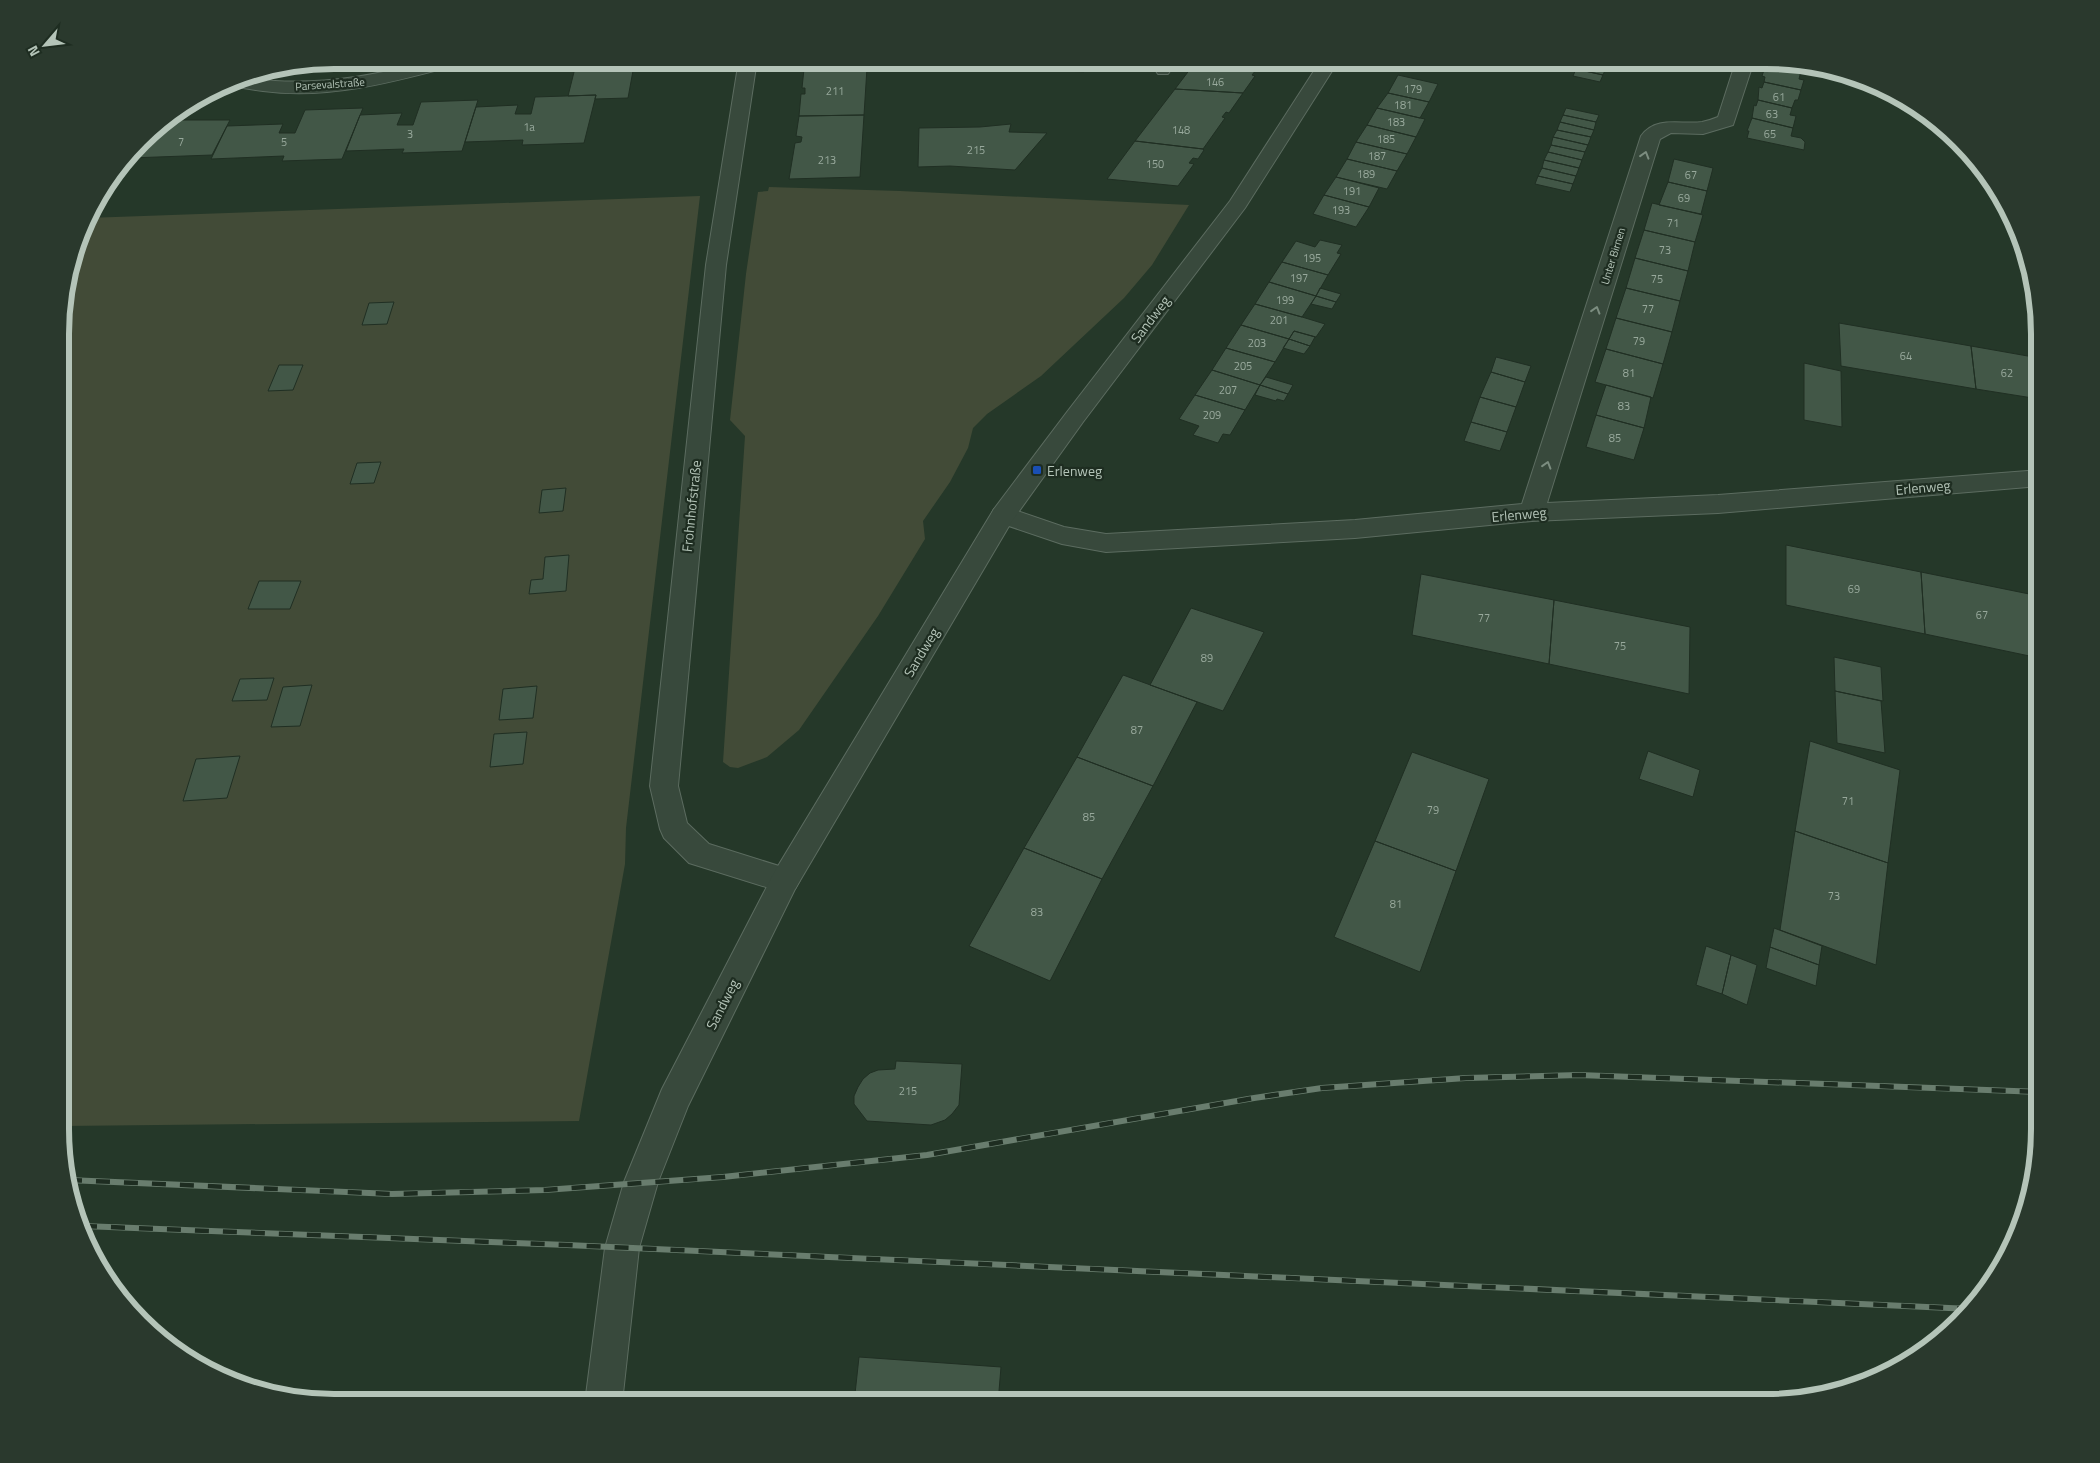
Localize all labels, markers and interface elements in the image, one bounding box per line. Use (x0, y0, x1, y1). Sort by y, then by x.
north arrow (20, 20, 70, 70)
text: N (22, 42, 45, 61)
street label: Parsevalstraße (295, 74, 366, 94)
house number: 146 (1206, 74, 1224, 90)
house number: 179 (1404, 81, 1422, 97)
house number: 211 (826, 83, 844, 99)
house number: 61 (1773, 89, 1785, 105)
house number: 181 (1394, 97, 1412, 113)
house number: 63 (1766, 106, 1778, 122)
house number: 183 (1387, 114, 1405, 130)
house number: 1a (523, 119, 535, 135)
house number: 148 (1172, 122, 1190, 138)
house number: 3 (407, 126, 413, 142)
house number: 65 (1764, 126, 1776, 142)
house number: 185 (1377, 131, 1395, 147)
house number: 7 (178, 134, 184, 150)
house number: 5 (281, 134, 287, 150)
house number: 215 (967, 142, 985, 158)
house number: 187 (1368, 148, 1386, 164)
house number: 213 (818, 152, 836, 168)
one-way arrow (1639, 152, 1649, 160)
house number: 150 (1146, 156, 1164, 172)
house number: 189 (1357, 166, 1375, 182)
house number: 67 (1685, 167, 1697, 183)
house number: 191 (1343, 183, 1361, 199)
house number: 69 (1678, 190, 1690, 206)
house number: 193 (1332, 202, 1350, 218)
house number: 71 (1667, 215, 1679, 231)
street label: Unter Birnen (1597, 225, 1629, 287)
house number: 73 (1659, 242, 1671, 258)
house number: 195 (1303, 250, 1321, 266)
house number: 197 (1290, 270, 1308, 286)
house number: 75 (1651, 271, 1663, 287)
street label: Sandweg (1125, 291, 1175, 347)
house number: 199 (1276, 292, 1294, 308)
house number: 77 (1642, 301, 1654, 317)
one-way arrow (1590, 307, 1600, 315)
house number: 201 (1270, 312, 1288, 328)
house number: 79 (1633, 333, 1645, 349)
house number: 203 (1248, 335, 1266, 351)
house number: 64 (1900, 348, 1912, 364)
house number: 205 (1234, 358, 1252, 374)
house number: 81 (1623, 365, 1635, 381)
house number: 62 (2001, 365, 2013, 381)
house number: 207 (1219, 382, 1237, 398)
house number: 83 (1618, 398, 1630, 414)
house number: 209 (1203, 407, 1221, 423)
house number: 85 (1609, 430, 1621, 446)
street label: Frohnhofstraße (676, 459, 706, 553)
place label: Erlenweg (1047, 460, 1102, 481)
one-way arrow (1541, 462, 1551, 470)
marker: Erlenweg (1031, 464, 1043, 476)
street label: Erlenweg (1895, 474, 1951, 500)
street label: Erlenweg (1491, 501, 1547, 527)
house number: 69 (1848, 581, 1860, 597)
house number: 67 (1976, 607, 1988, 623)
house number: 77 (1478, 610, 1490, 626)
street label: Sandweg (898, 623, 944, 681)
house number: 75 (1614, 638, 1626, 654)
house number: 89 (1201, 650, 1213, 666)
house number: 87 (1131, 722, 1143, 738)
house number: 71 (1842, 793, 1854, 809)
house number: 79 (1427, 802, 1439, 818)
house number: 85 (1083, 809, 1095, 825)
house number: 73 (1828, 888, 1840, 904)
house number: 81 (1390, 896, 1402, 912)
house number: 83 (1031, 904, 1043, 920)
street label: Sandweg (700, 975, 744, 1033)
house number: 215 (899, 1083, 917, 1099)

